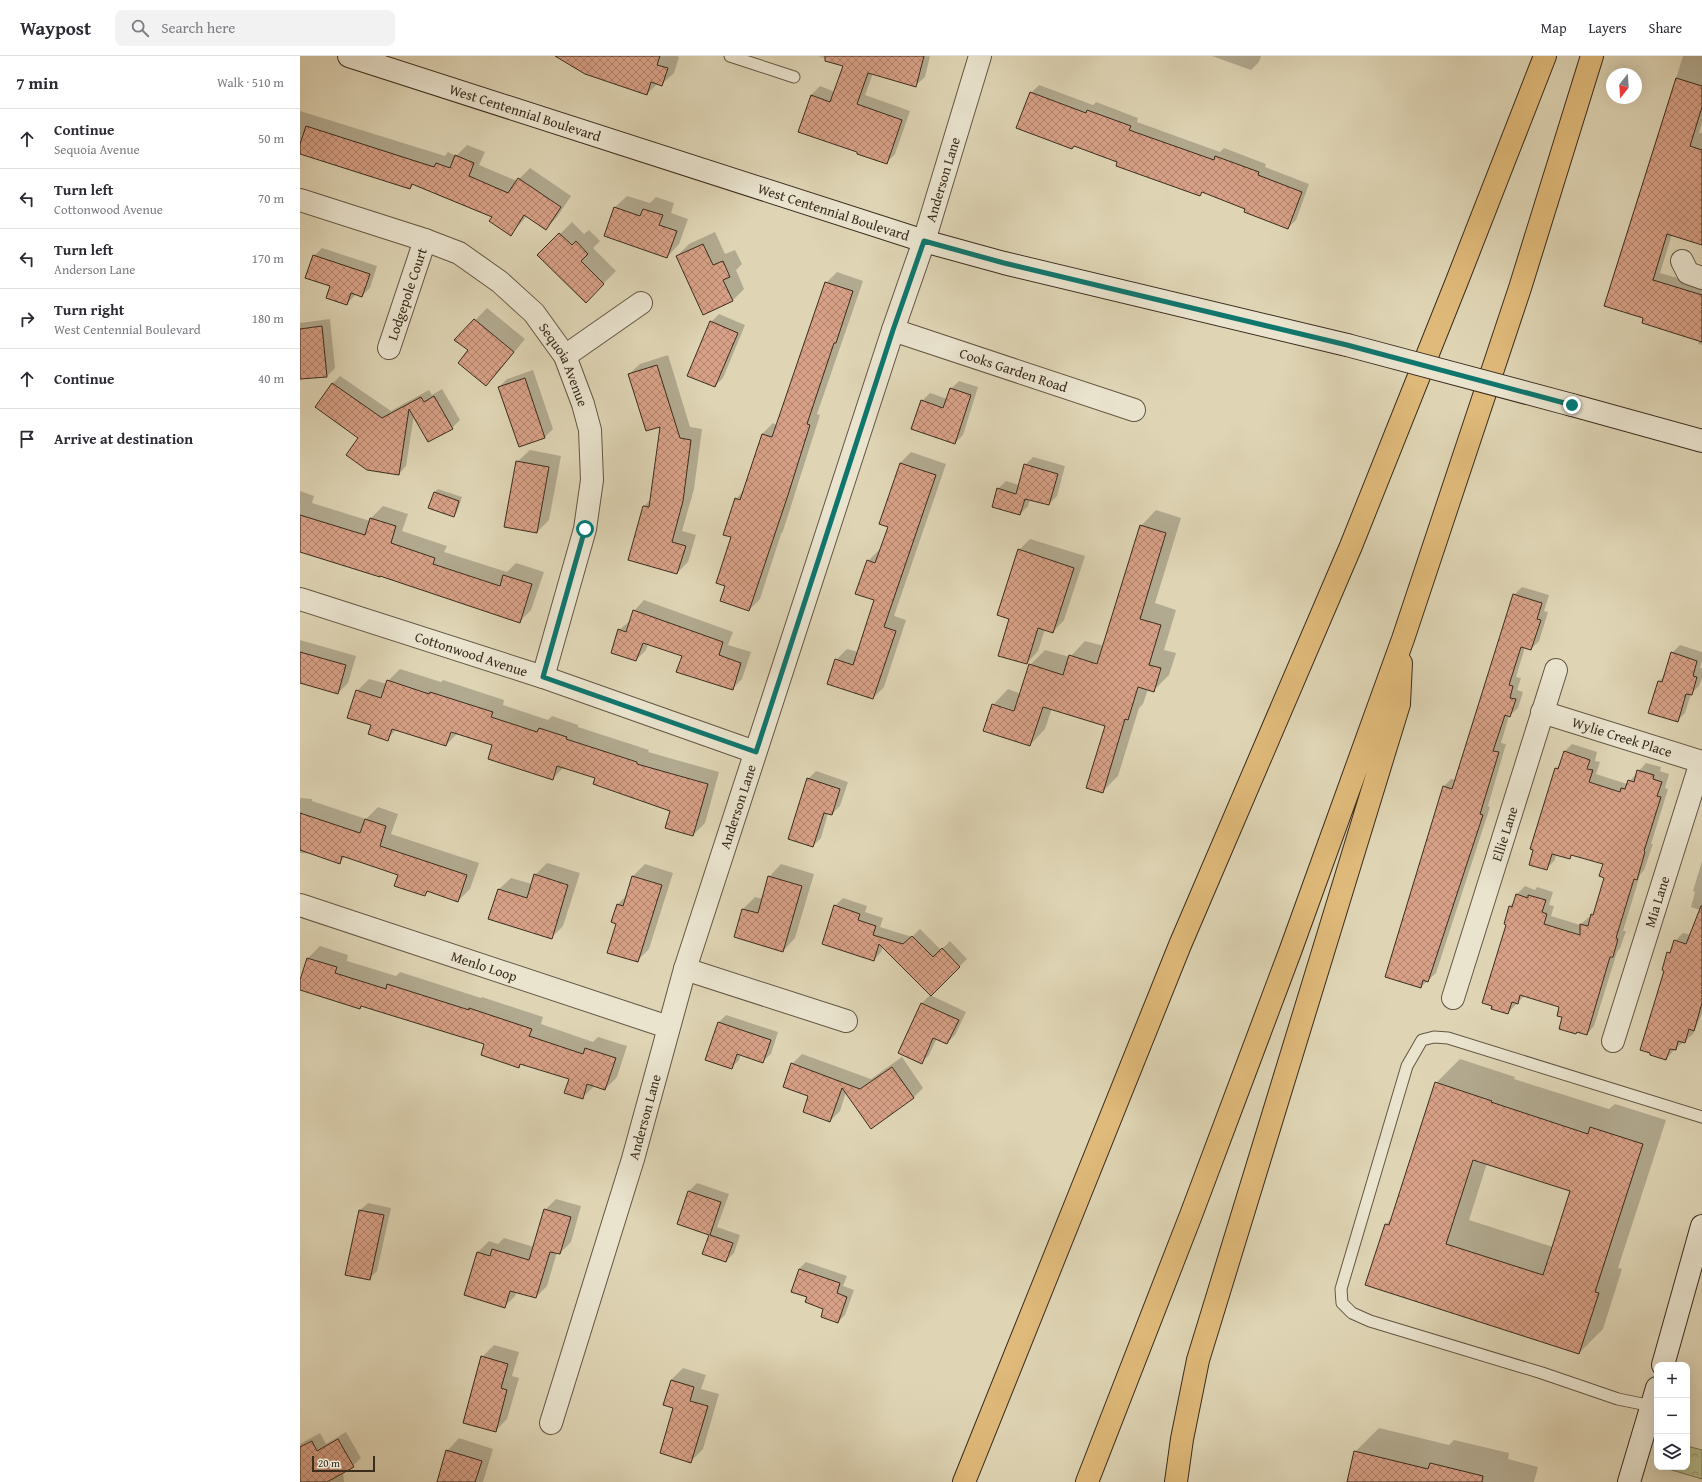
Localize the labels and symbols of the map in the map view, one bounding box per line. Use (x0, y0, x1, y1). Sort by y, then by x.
north arrow (1606, 68, 1642, 104)
street label: West Centennial Boulevard (447, 79, 604, 147)
street label: Anderson Lane (920, 134, 965, 224)
street label: West Centennial Boulevard (755, 178, 912, 246)
street label: Lodgepole Court (382, 245, 432, 343)
street label: Sequoia Avenue (534, 319, 593, 410)
street label: Cooks Garden Road (957, 343, 1071, 397)
route end (1563, 396, 1581, 414)
route start (576, 520, 594, 538)
street label: Cottonwood Avenue (412, 627, 531, 682)
street label: Wylie Creek Place (1570, 712, 1675, 762)
street label: Anderson Lane (715, 762, 761, 852)
street label: Ellie Lane (1487, 804, 1523, 864)
street label: Mia Lane (1639, 873, 1675, 930)
street label: Menlo Loop (448, 946, 520, 987)
street label: Anderson Lane (623, 1072, 666, 1162)
scale bar (312, 1454, 375, 1473)

